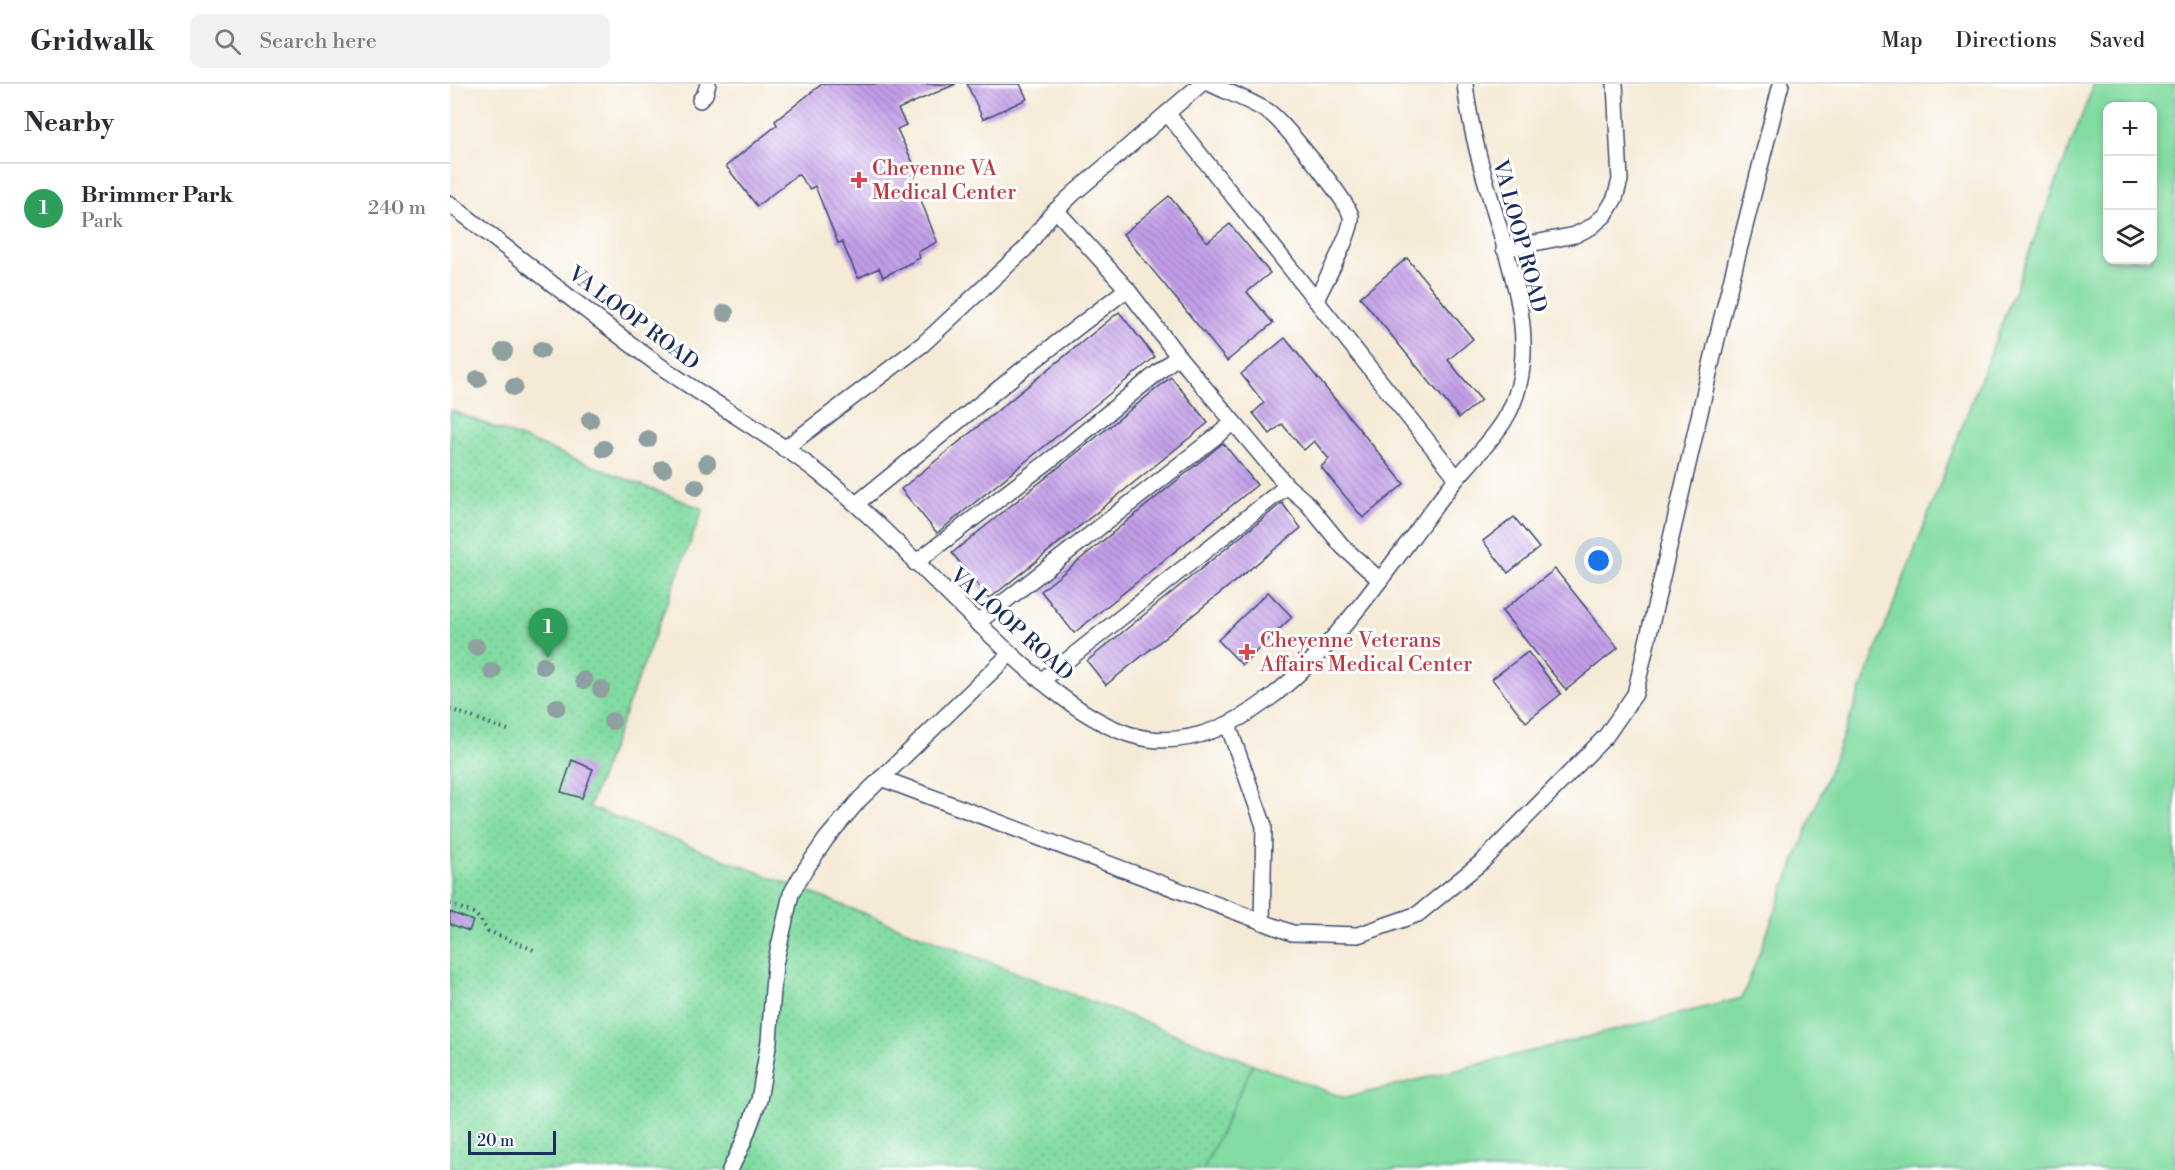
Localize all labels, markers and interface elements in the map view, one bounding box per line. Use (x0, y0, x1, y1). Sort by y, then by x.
search box (190, 14, 610, 68)
text: Gridwalk (30, 24, 154, 59)
icon: search (211, 25, 244, 58)
text: Search here (259, 28, 377, 55)
text: Map (1881, 28, 1923, 54)
text: Directions (1956, 28, 2057, 54)
text: Saved (2090, 28, 2145, 54)
map controls (2103, 102, 2157, 264)
button: + (2103, 102, 2157, 156)
text: Nearby (24, 107, 114, 139)
place label: Cheyenne VA Medical Center (872, 156, 1016, 206)
street label: VA LOOP ROAD (1486, 156, 1552, 315)
button: − (2103, 156, 2157, 210)
marker: Cheyenne VA Medical Center (850, 171, 868, 189)
text: Brimmer Park (81, 182, 233, 209)
text: 1 (39, 196, 48, 221)
text: 240 m (368, 196, 426, 221)
text: Park (81, 209, 123, 234)
button: layers (2103, 210, 2157, 264)
street label: VA LOOP ROAD (562, 261, 704, 376)
your location (1584, 546, 1613, 575)
street label: VA LOOP ROAD (944, 562, 1078, 687)
pin: 1 (528, 608, 568, 658)
place label: Cheyenne Veterans Affairs Medical Center (1259, 628, 1472, 678)
marker: Cheyenne Veterans Affairs Medical Center (1238, 643, 1256, 661)
scale bar (468, 1128, 556, 1156)
text: 20 m (477, 1131, 514, 1151)

